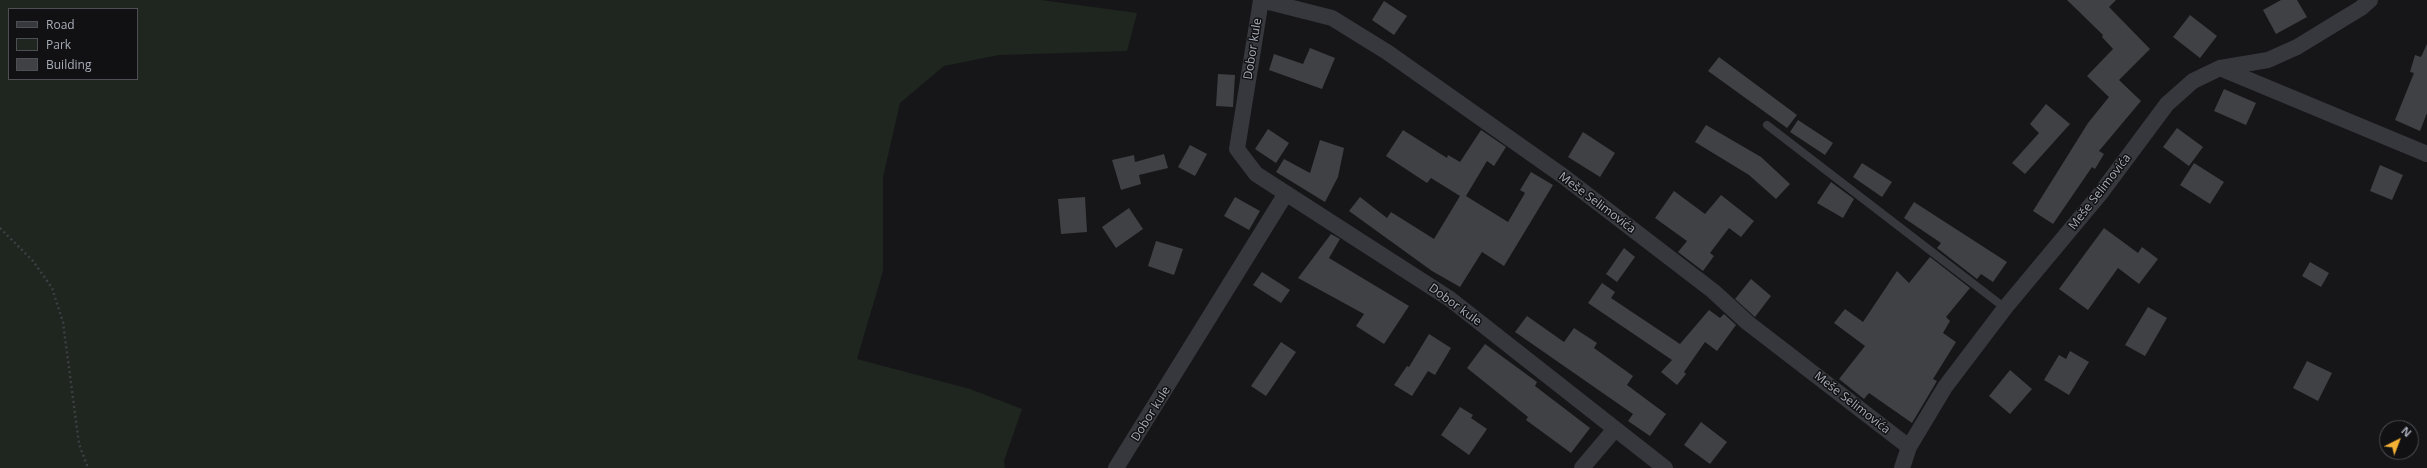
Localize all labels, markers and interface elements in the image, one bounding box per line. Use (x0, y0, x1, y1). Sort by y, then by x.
legend (8, 8, 138, 80)
text: Road (46, 16, 75, 33)
street label: Dobor kule (1241, 17, 1265, 81)
text: Park (46, 36, 71, 53)
text: Building (46, 56, 91, 73)
street label: Meše Selimovića (2066, 151, 2134, 233)
street label: Meše Selimovića (1556, 169, 1638, 237)
street label: Dobor kule (1426, 281, 1484, 329)
street label: Meše Selimovića (1811, 369, 1893, 437)
street label: Dobor kule (1128, 384, 1174, 444)
north arrow (2379, 420, 2419, 460)
text: N (2398, 423, 2415, 440)

